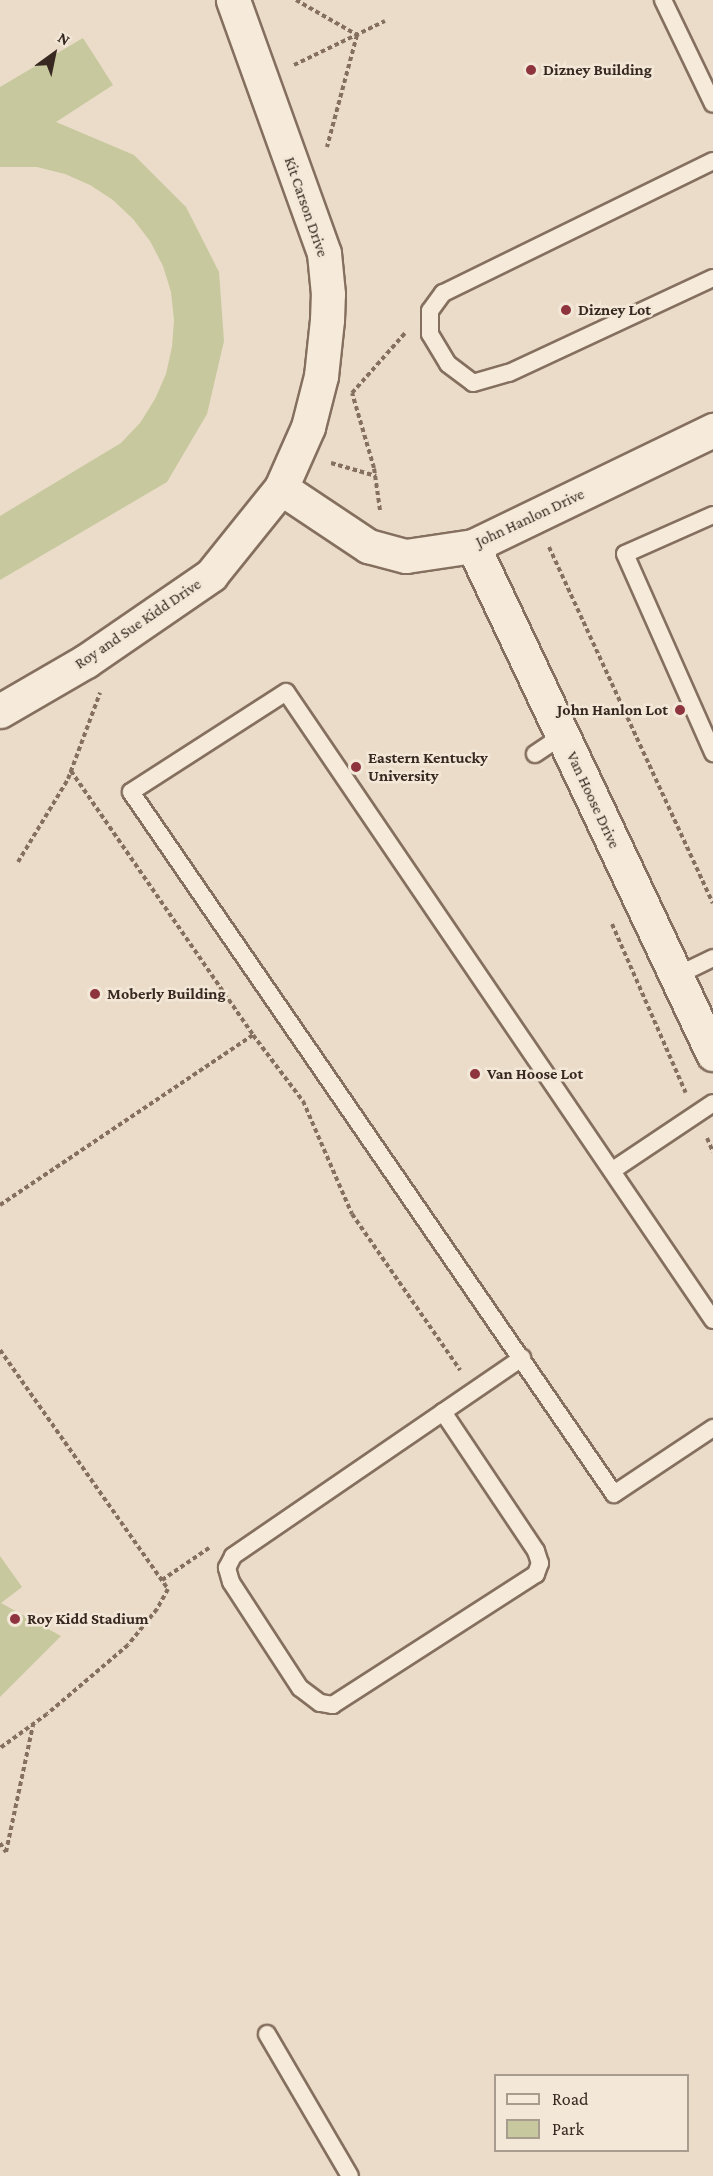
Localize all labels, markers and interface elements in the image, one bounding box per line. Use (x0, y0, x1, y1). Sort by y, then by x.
north arrow (24, 24, 84, 84)
text: N (55, 28, 73, 49)
place label: Dizney Building (543, 60, 652, 80)
marker: Dizney Building (524, 63, 538, 77)
street label: Kit Carson Drive (280, 154, 332, 260)
place label: Dizney Lot (578, 300, 651, 320)
marker: Dizney Lot (559, 303, 573, 317)
street label: John Hanlon Drive (473, 484, 587, 552)
street label: Roy and Sue Kidd Drive (71, 575, 205, 673)
place label: John Hanlon Lot (557, 700, 668, 720)
marker: John Hanlon Lot (673, 703, 687, 717)
place label: Eastern Kentucky University (368, 748, 488, 786)
street label: Van Hoose Drive (562, 748, 624, 852)
marker: Eastern Kentucky University (349, 760, 363, 774)
place label: Moberly Building (107, 984, 226, 1004)
marker: Moberly Building (88, 987, 102, 1001)
place label: Van Hoose Lot (487, 1064, 583, 1084)
marker: Van Hoose Lot (468, 1067, 482, 1081)
place label: Roy Kidd Stadium (27, 1609, 149, 1629)
marker: Roy Kidd Stadium (8, 1612, 22, 1626)
legend (494, 2074, 689, 2152)
text: Road (552, 2089, 589, 2109)
text: Park (552, 2119, 584, 2139)

